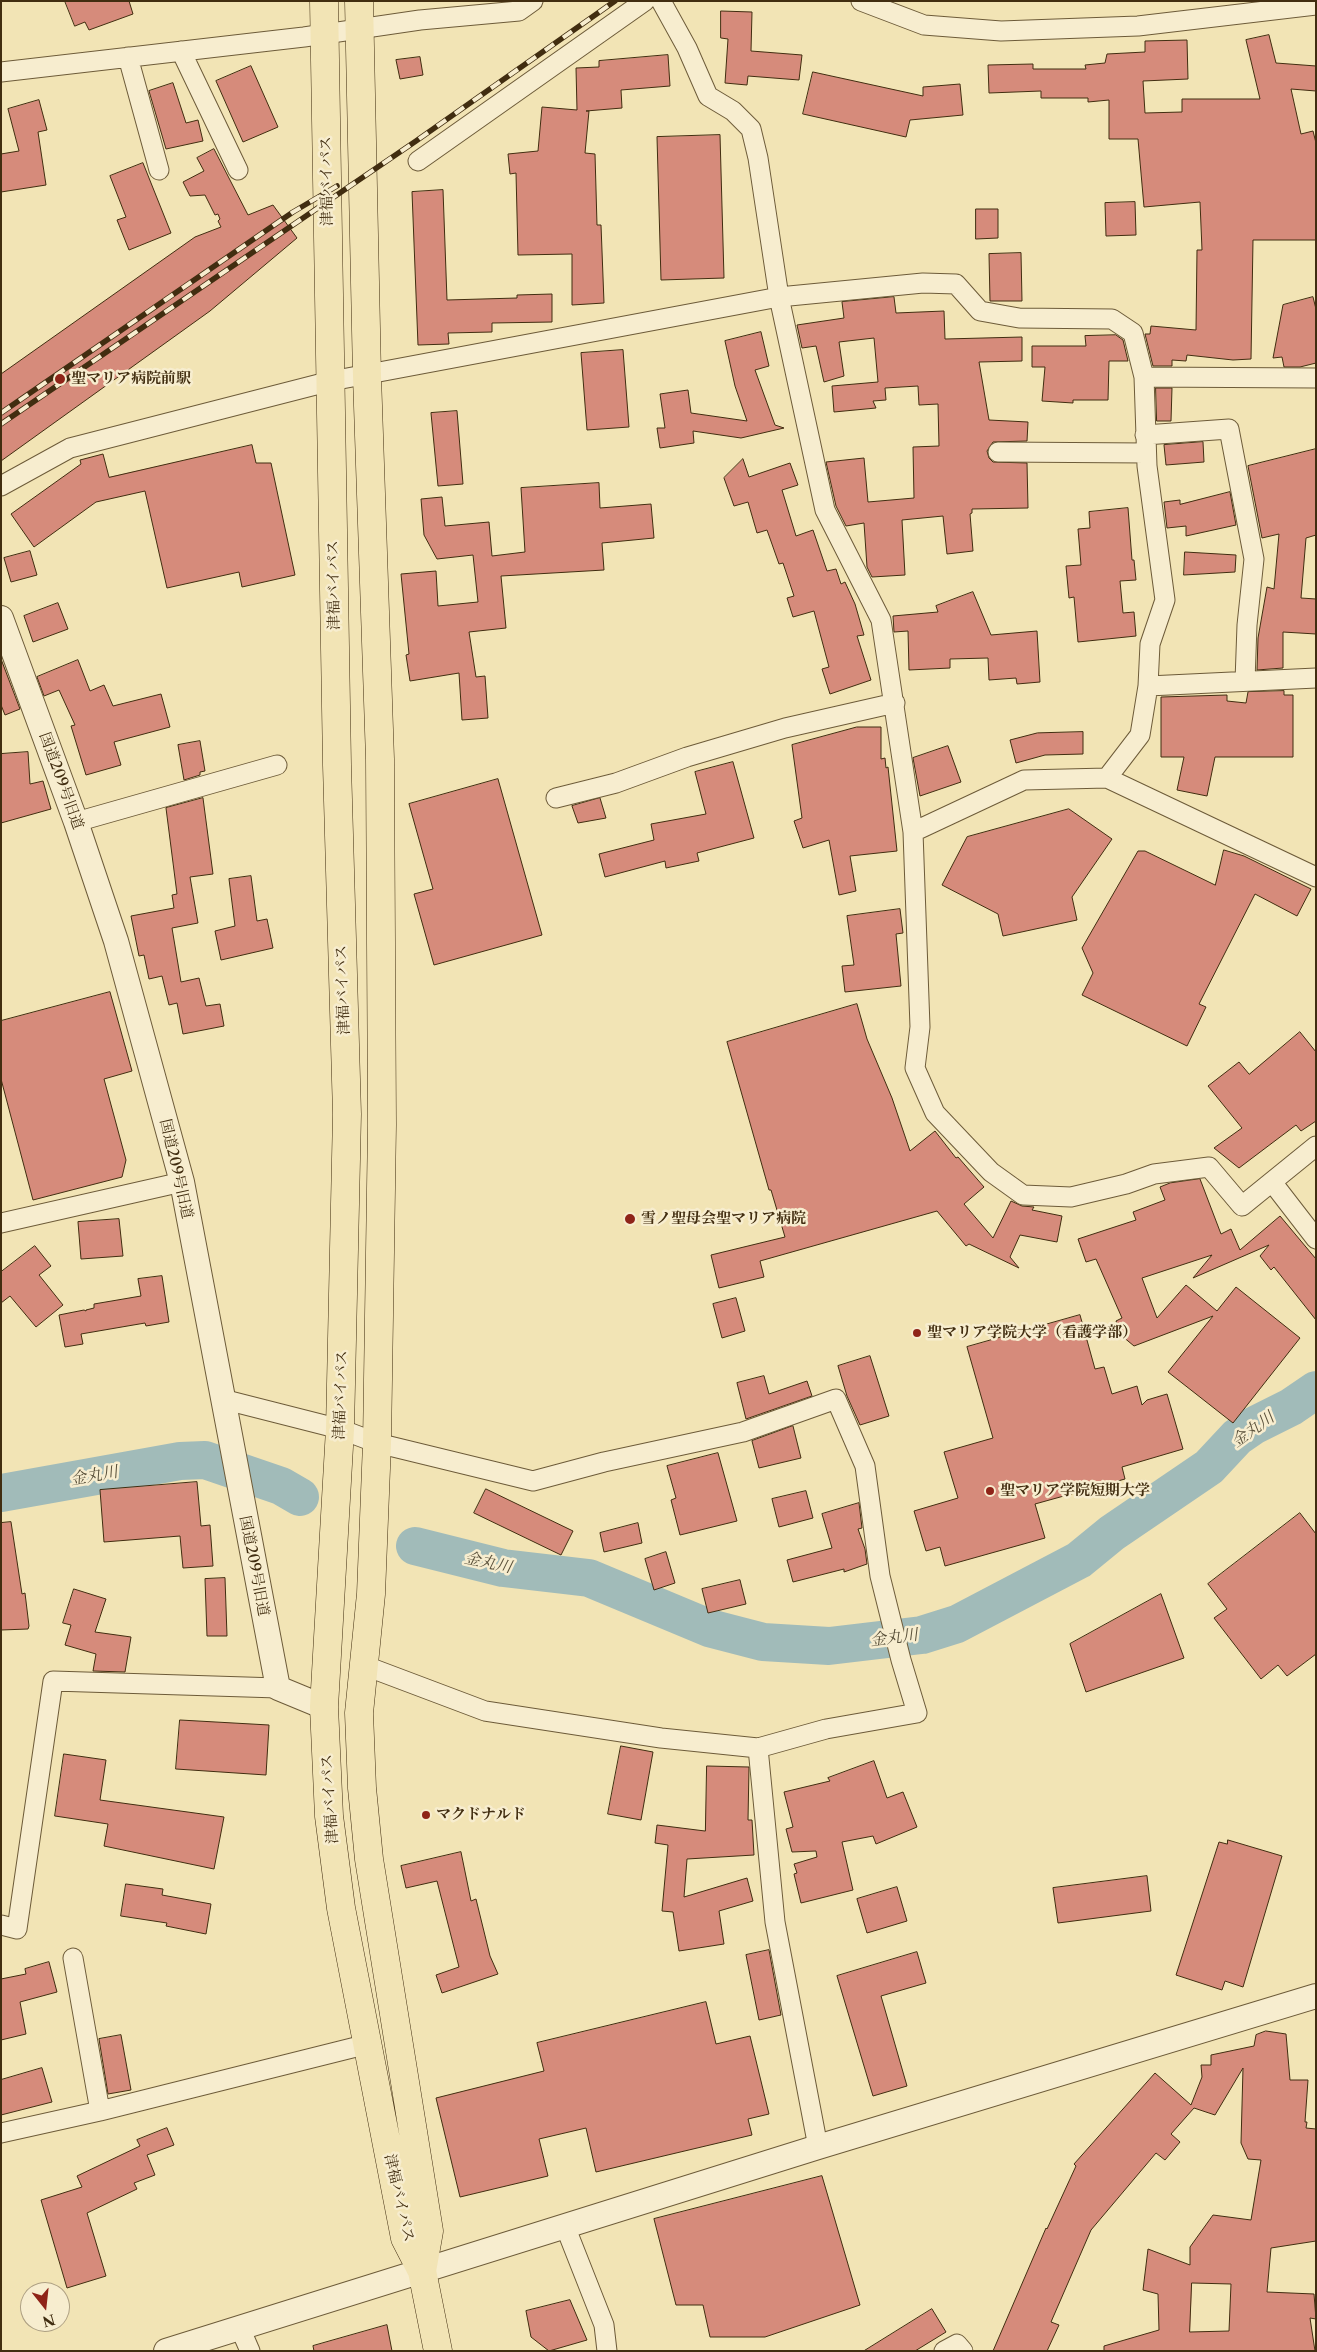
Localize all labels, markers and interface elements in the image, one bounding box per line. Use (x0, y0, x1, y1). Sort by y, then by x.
street label: 津福バイパス (317, 136, 337, 226)
place label: 聖マリア病院前駅 (71, 370, 191, 388)
marker: 聖マリア病院前駅 (53, 372, 67, 386)
street label: 津福バイパス (324, 540, 344, 630)
street label: 国道209号旧道 (35, 730, 87, 832)
street label: 津福バイパス (332, 945, 354, 1035)
street label: 国道209号旧道 (156, 1117, 196, 1221)
place label: 雪ノ聖母会聖マリア病院 (641, 1210, 806, 1228)
marker: 雪ノ聖母会聖マリア病院 (623, 1212, 637, 1226)
place label: 聖マリア学院大学（看護学部） (927, 1324, 1137, 1342)
marker: 聖マリア学院大学（看護学部） (911, 1327, 923, 1339)
street label: 津福バイパス (330, 1350, 352, 1440)
water label: 金丸川 (1228, 1408, 1278, 1452)
water label: 金丸川 (69, 1462, 119, 1490)
place label: 聖マリア学院短期大学 (1000, 1482, 1150, 1500)
marker: 聖マリア学院短期大学 (984, 1485, 996, 1497)
street label: 国道209号旧道 (235, 1514, 273, 1618)
water label: 金丸川 (463, 1549, 513, 1577)
water label: 金丸川 (869, 1626, 919, 1650)
street label: 津福バイパス (318, 1753, 342, 1845)
place label: マクドナルド (436, 1806, 526, 1824)
marker: マクドナルド (420, 1809, 432, 1821)
street label: 津福バイパス (380, 2152, 418, 2244)
north arrow (20, 2282, 70, 2332)
text: N (41, 2310, 57, 2331)

